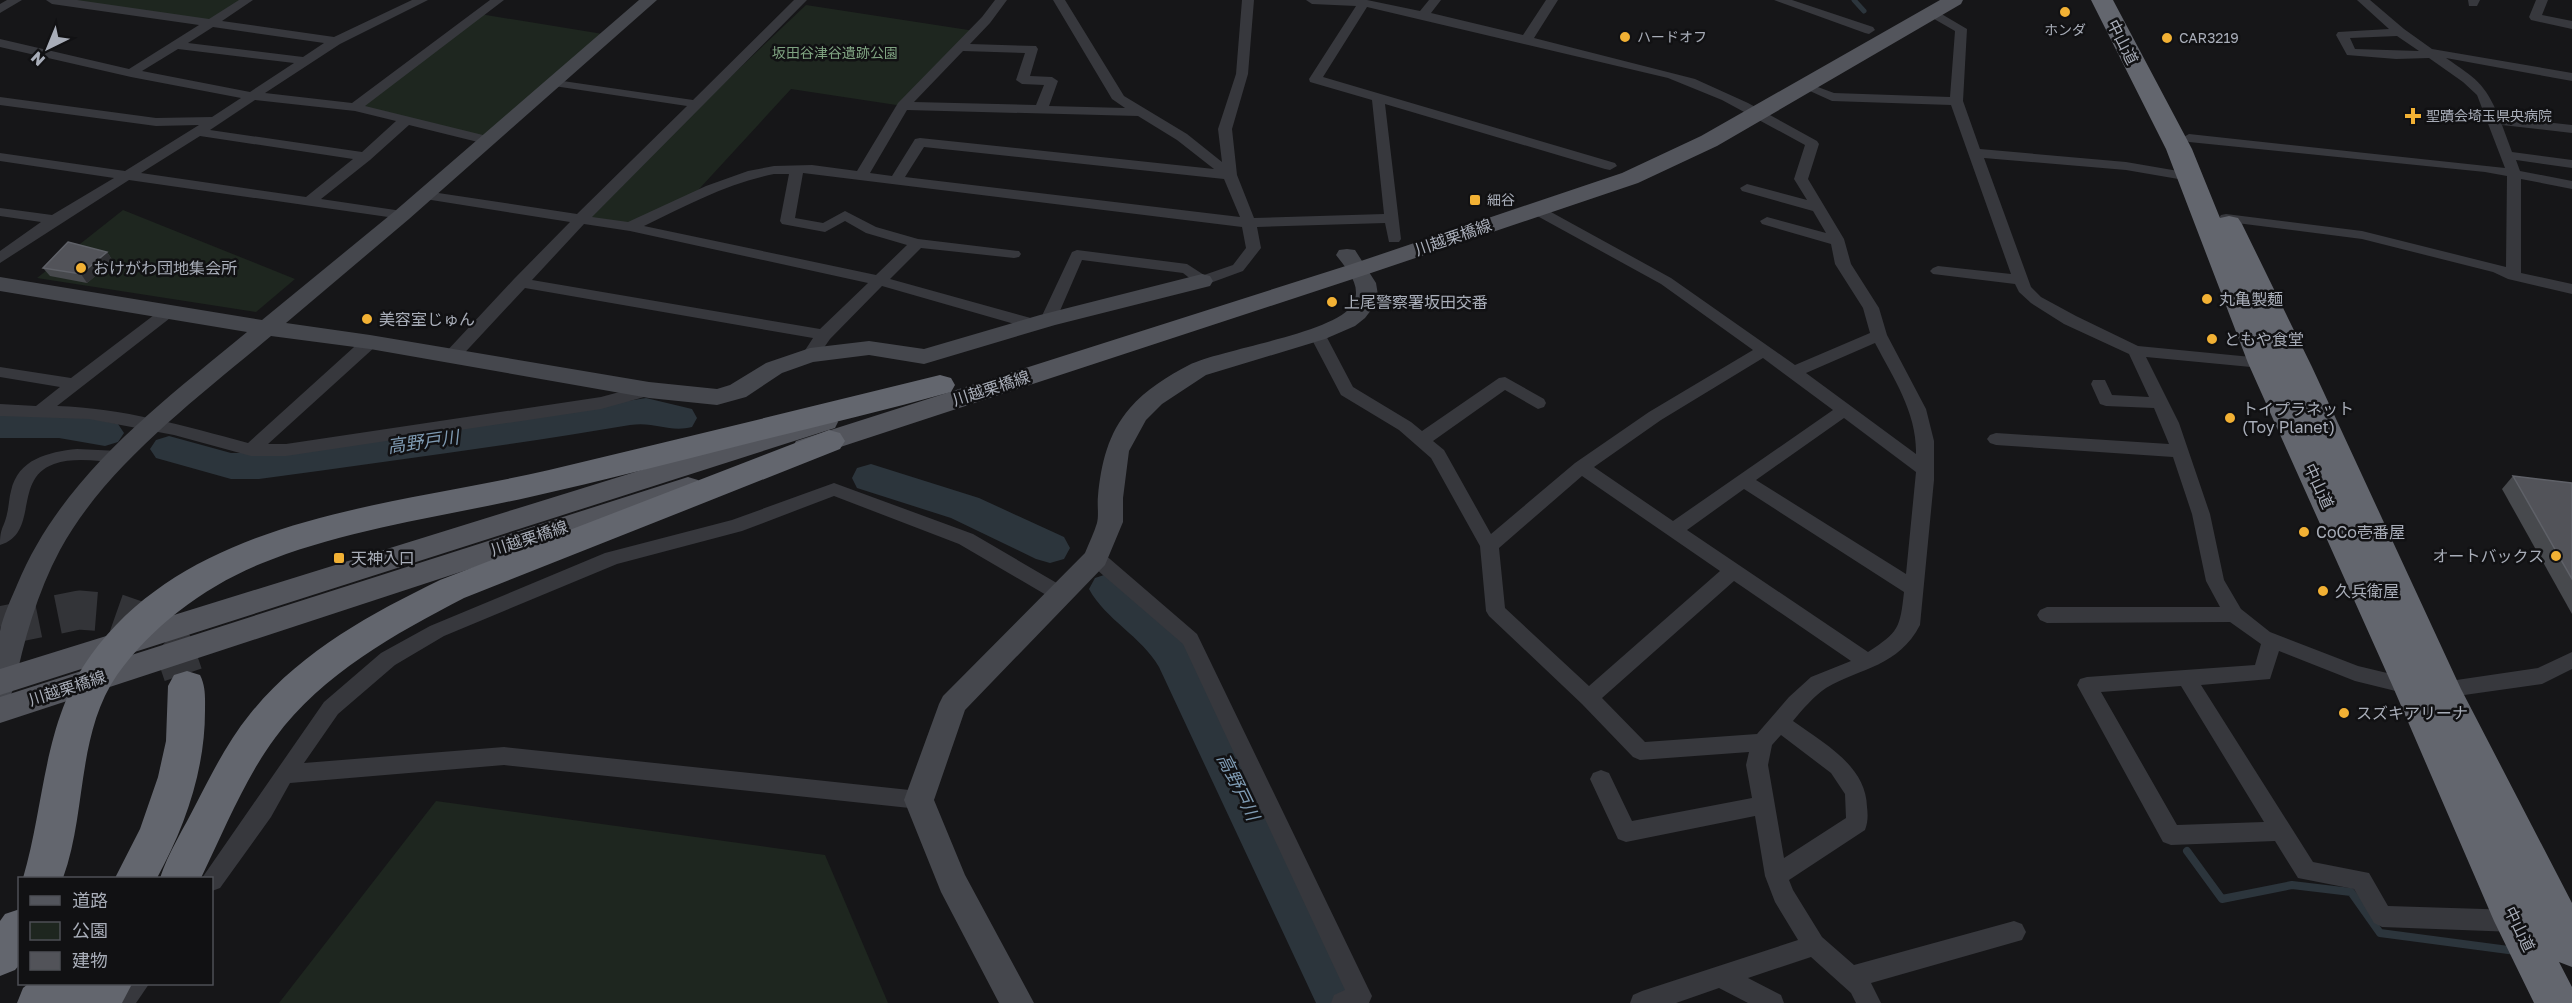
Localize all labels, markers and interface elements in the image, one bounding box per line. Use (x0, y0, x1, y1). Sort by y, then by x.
marker: ホンダ (2058, 5, 2072, 19)
street label: 中山道 (2103, 16, 2143, 68)
north arrow (18, 18, 78, 78)
place label: ホンダ (2044, 21, 2086, 38)
place label: ハードオフ (1637, 28, 1707, 45)
place label: CAR3219 (2179, 29, 2239, 46)
marker: ハードオフ (1618, 30, 1632, 44)
marker: CAR3219 (2160, 31, 2174, 45)
park label: 坂田谷津谷遺跡公園 (772, 44, 898, 61)
text: N (26, 48, 49, 70)
marker: 聖蹟会埼玉県央病院 (2404, 107, 2422, 125)
place label: 聖蹟会埼玉県央病院 (2426, 107, 2552, 124)
place label: 細谷 (1487, 191, 1515, 208)
marker: 細谷 (1468, 193, 1482, 207)
street label: 川越栗橋線 (1412, 215, 1494, 259)
place label: おけがわ団地集会所 (93, 258, 237, 278)
marker: おけがわ団地集会所 (74, 261, 88, 275)
place label: 丸亀製麺 (2219, 289, 2283, 309)
place label: 上尾警察署坂田交番 (1344, 292, 1488, 312)
marker: 丸亀製麺 (2200, 292, 2214, 306)
marker: 上尾警察署坂田交番 (1325, 295, 1339, 309)
place label: 美容室じゅん (379, 309, 475, 329)
marker: 美容室じゅん (360, 312, 374, 326)
place label: ともや食堂 (2224, 329, 2304, 349)
marker: ともや食堂 (2205, 332, 2219, 346)
street label: 川越栗橋線 (950, 366, 1032, 410)
place label: トイプラネット (Toy Planet) (2242, 399, 2354, 437)
marker: トイプラネット (Toy Planet) (2223, 411, 2237, 425)
water label: 高野戸川 (386, 425, 462, 457)
street label: 中山道 (2300, 460, 2338, 512)
street label: 川越栗橋線 (488, 516, 570, 560)
place label: CoCo壱番屋 (2316, 522, 2405, 542)
marker: CoCo壱番屋 (2297, 525, 2311, 539)
place label: オートバックス (2432, 546, 2544, 566)
place label: 天神入口 (351, 548, 415, 568)
marker: オートバックス (2549, 549, 2563, 563)
marker: 天神入口 (332, 551, 346, 565)
place label: 久兵衛屋 (2335, 581, 2399, 601)
marker: 久兵衛屋 (2316, 584, 2330, 598)
street label: 川越栗橋線 (26, 666, 108, 710)
place label: スズキアリーナ (2356, 703, 2468, 723)
marker: スズキアリーナ (2337, 706, 2351, 720)
water label: 高野戸川 (1213, 749, 1265, 826)
legend (18, 877, 213, 985)
text: 道路 (72, 889, 108, 911)
street label: 中山道 (2500, 903, 2540, 955)
text: 公園 (72, 919, 108, 941)
text: 建物 (72, 949, 108, 971)

